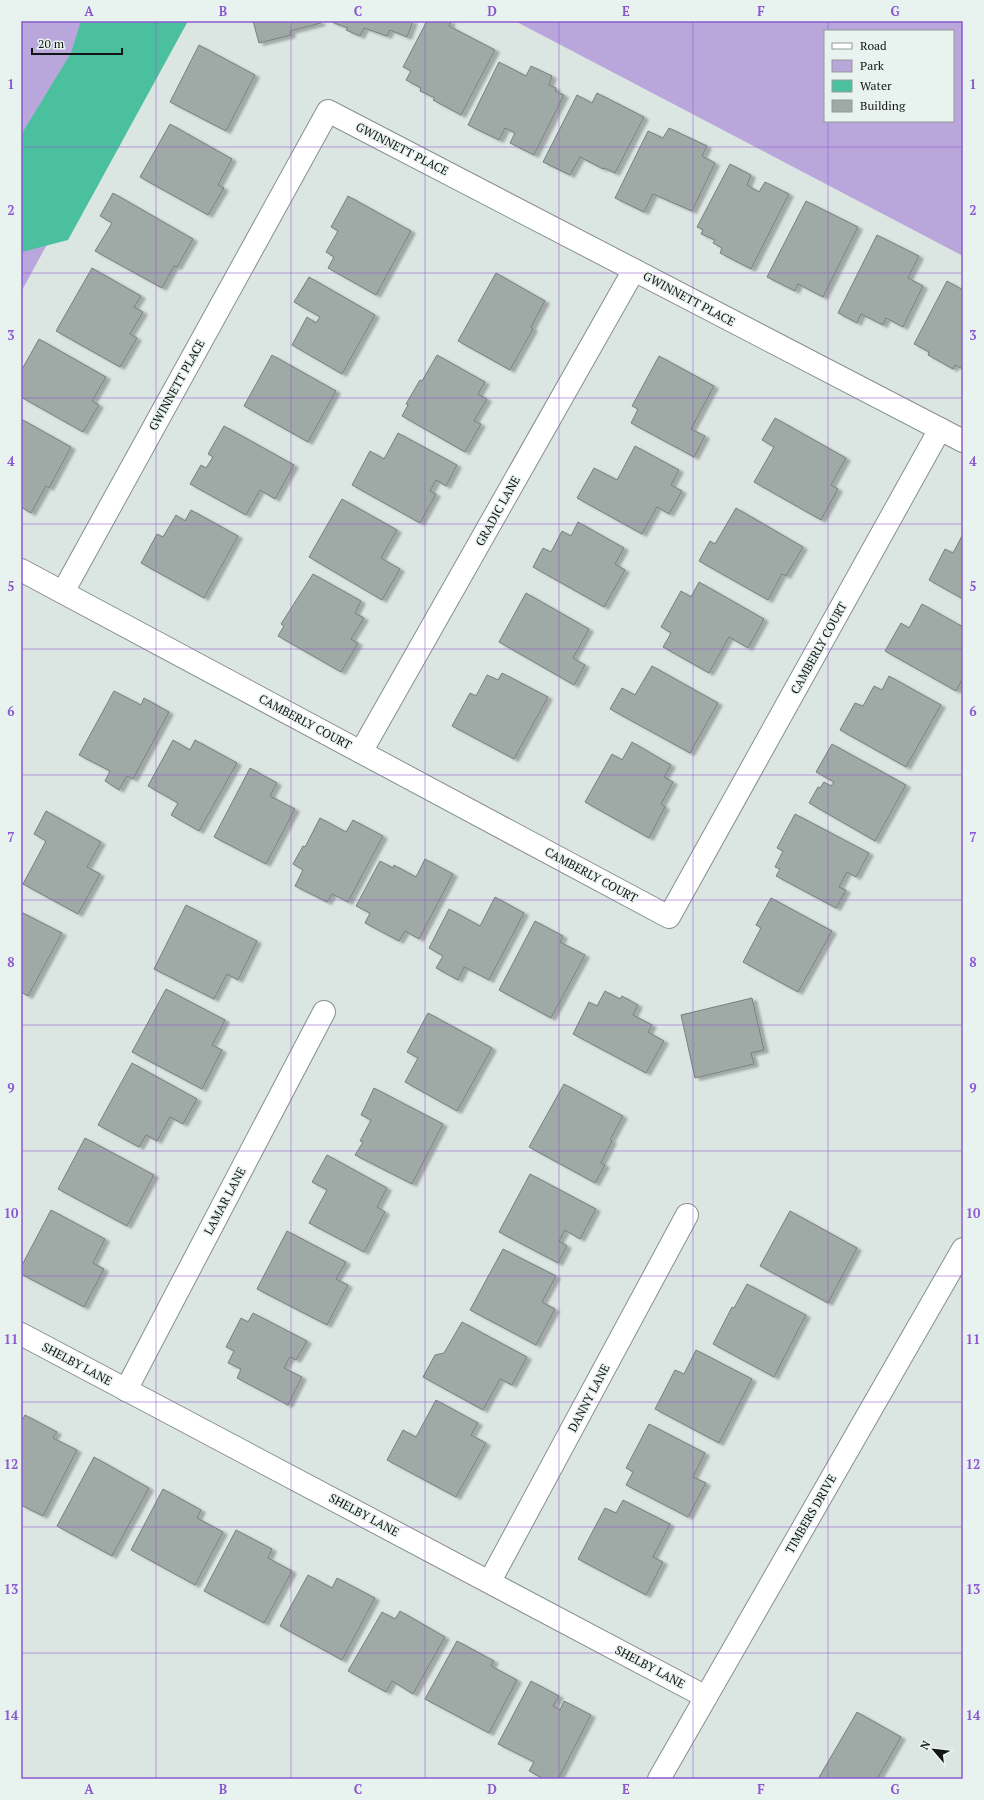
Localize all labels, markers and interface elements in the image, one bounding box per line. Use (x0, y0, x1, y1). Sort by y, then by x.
text: A (84, 2, 94, 20)
text: B (219, 2, 227, 20)
text: C (354, 2, 362, 20)
text: D (487, 2, 497, 20)
text: E (622, 2, 630, 20)
text: F (757, 2, 765, 20)
text: G (890, 2, 900, 20)
scale bar (32, 30, 122, 56)
legend (824, 30, 954, 122)
text: 20 m (38, 36, 65, 51)
text: Road (860, 38, 887, 53)
text: Park (860, 58, 885, 73)
text: 1 (7, 75, 15, 93)
text: 1 (969, 75, 977, 93)
text: Water (860, 78, 892, 93)
text: Building (860, 98, 906, 113)
street label: GWINNETT PLACE (353, 119, 451, 178)
text: 2 (7, 201, 15, 219)
text: 2 (969, 201, 977, 219)
street label: GWINNETT PLACE (641, 268, 738, 329)
text: 3 (7, 326, 15, 344)
text: 3 (969, 326, 977, 344)
street label: GWINNETT PLACE (145, 336, 208, 433)
text: 4 (7, 452, 15, 470)
text: 4 (969, 452, 977, 470)
street label: GRADIC LANE (472, 473, 523, 549)
text: 5 (7, 577, 15, 595)
text: 5 (969, 577, 977, 595)
street label: CAMBERLY COURT (787, 599, 850, 696)
street label: CAMBERLY COURT (256, 691, 355, 753)
text: 6 (7, 702, 15, 720)
text: 6 (969, 702, 977, 720)
text: 7 (7, 828, 15, 846)
text: 7 (969, 828, 977, 846)
street label: CAMBERLY COURT (542, 844, 641, 906)
text: 8 (7, 953, 15, 971)
text: 8 (969, 953, 977, 971)
text: 9 (7, 1079, 15, 1097)
text: 9 (969, 1079, 977, 1097)
street label: LAMAR LANE (200, 1164, 249, 1237)
text: 10 (4, 1204, 19, 1222)
text: 10 (966, 1204, 981, 1222)
text: 11 (4, 1330, 18, 1348)
text: 11 (966, 1330, 980, 1348)
street label: SHELBY LANE (40, 1339, 115, 1388)
street label: DANNY LANE (564, 1361, 613, 1434)
text: 12 (4, 1455, 18, 1473)
text: 12 (966, 1455, 980, 1473)
street label: TIMBERS DRIVE (782, 1471, 839, 1556)
street label: SHELBY LANE (327, 1490, 402, 1539)
text: 13 (4, 1580, 18, 1598)
text: 13 (966, 1580, 980, 1598)
street label: SHELBY LANE (613, 1642, 688, 1691)
text: 14 (4, 1706, 19, 1724)
text: 14 (966, 1706, 981, 1724)
north arrow (914, 1730, 954, 1770)
text: N (917, 1738, 934, 1752)
text: A (84, 1780, 94, 1798)
text: B (219, 1780, 227, 1798)
text: C (354, 1780, 362, 1798)
text: D (487, 1780, 497, 1798)
text: E (622, 1780, 630, 1798)
text: F (757, 1780, 765, 1798)
text: G (890, 1780, 900, 1798)

